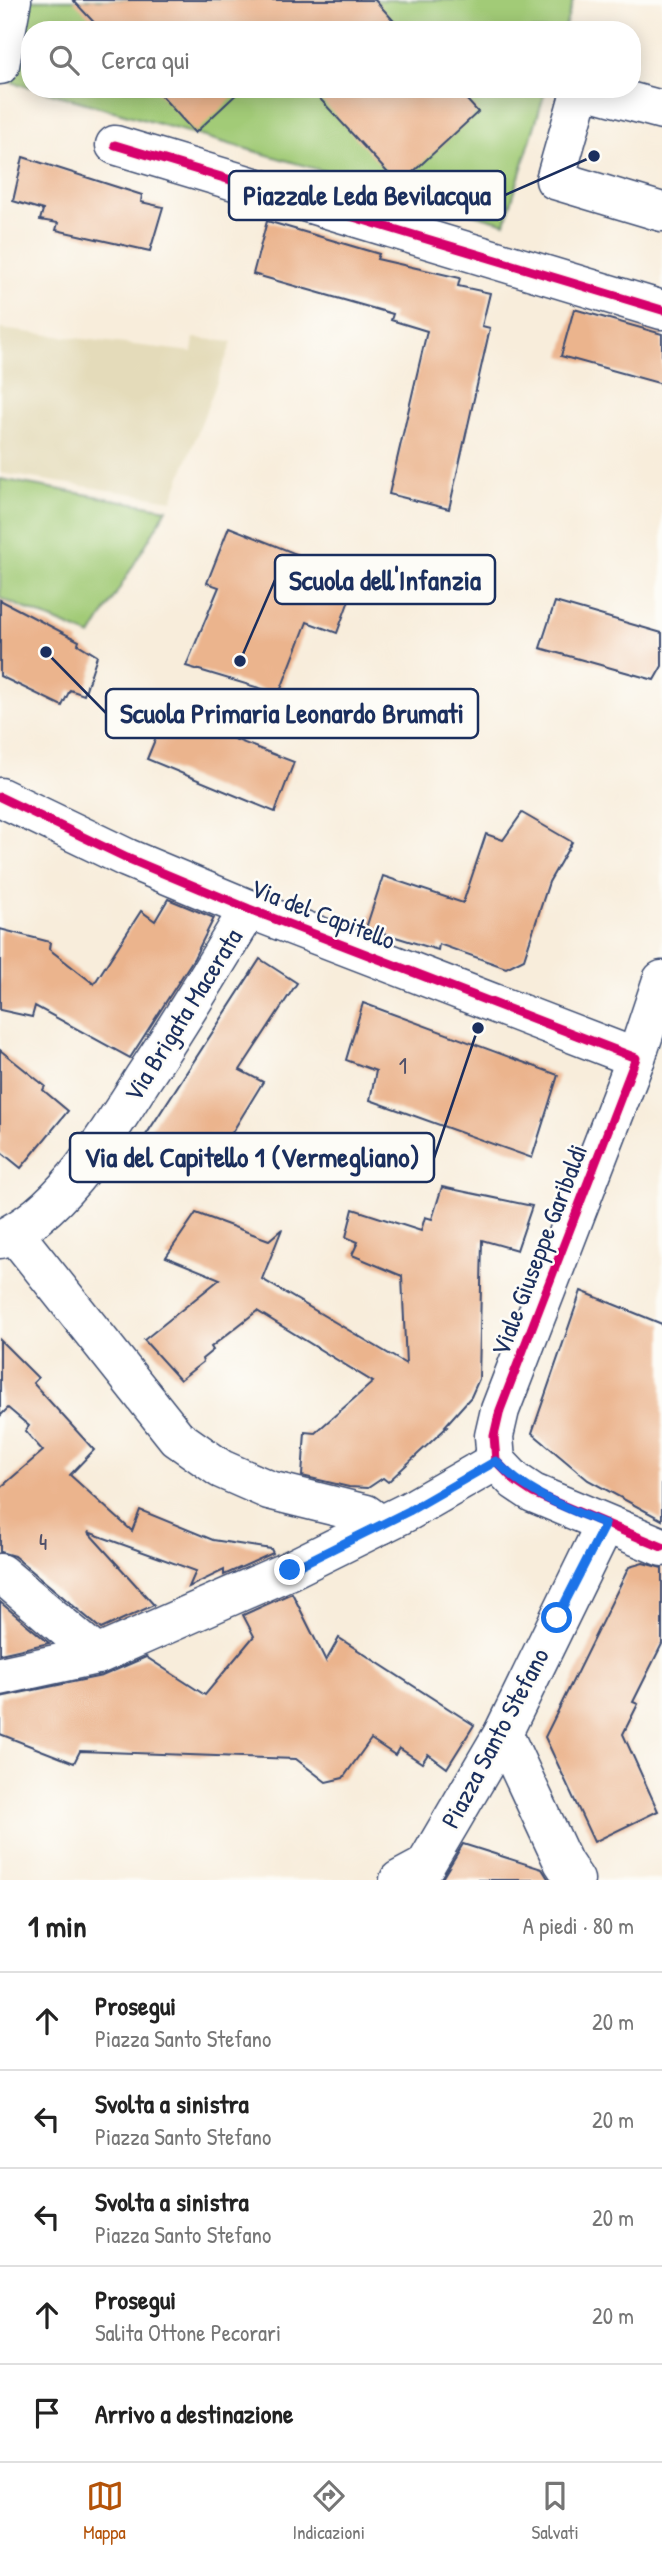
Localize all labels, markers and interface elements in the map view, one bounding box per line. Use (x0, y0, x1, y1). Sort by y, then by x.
search box (21, 21, 641, 98)
icon: search (45, 41, 83, 79)
text: Cerca qui (101, 42, 190, 77)
callout: Piazzale Leda Bevilacqua (229, 171, 505, 220)
text: Piazzale Leda Bevilacqua (243, 176, 491, 215)
callout: Scuola dell'Infanzia (275, 555, 495, 604)
text: Scuola dell'Infanzia (289, 561, 481, 599)
callout: Scuola Primaria Leonardo Brumati (106, 689, 478, 738)
text: Scuola Primaria Leonardo Brumati (120, 694, 464, 732)
street label: Via del Capitello (246, 870, 401, 957)
street label: Via Brigata Macerata (115, 922, 250, 1108)
house number: 1 (399, 1050, 407, 1081)
callout: Via del Capitello 1 (Vermegliano) (70, 1133, 434, 1182)
text: Via del Capitello 1 (Vermegliano) (84, 1138, 420, 1177)
street label: Viale Giuseppe Garibaldi (482, 1139, 595, 1361)
house number: 4 (39, 1526, 47, 1557)
route end (274, 1554, 305, 1585)
route start (541, 1602, 572, 1633)
street label: Piazza Santo Stefano (432, 1642, 557, 1834)
text: 1 min (28, 1906, 86, 1946)
text: A piedi · 80 m (523, 1910, 634, 1941)
text: Prosegui (95, 1988, 176, 2023)
icon: ahead (28, 2002, 66, 2040)
text: 20 m (592, 2006, 634, 2037)
text: Piazza Santo Stefano (95, 2023, 271, 2054)
text: Svolta a sinistra (95, 2086, 249, 2121)
icon: left (28, 2100, 66, 2138)
text: 20 m (592, 2104, 634, 2135)
text: Piazza Santo Stefano (95, 2121, 271, 2152)
text: Svolta a sinistra (95, 2184, 249, 2219)
icon: left (28, 2198, 66, 2236)
text: 20 m (592, 2202, 634, 2233)
text: Piazza Santo Stefano (95, 2219, 271, 2250)
text: Prosegui (95, 2282, 176, 2317)
icon: ahead (28, 2296, 66, 2334)
text: 20 m (592, 2300, 634, 2331)
text: Salita Ottone Pecorari (95, 2317, 281, 2348)
icon: arrive (28, 2394, 66, 2432)
text: Arrivo a destinazione (95, 2396, 293, 2431)
tab: Mappa (83, 2477, 126, 2545)
tab: Indicazioni (292, 2477, 365, 2545)
tab: Salvati (532, 2477, 579, 2545)

